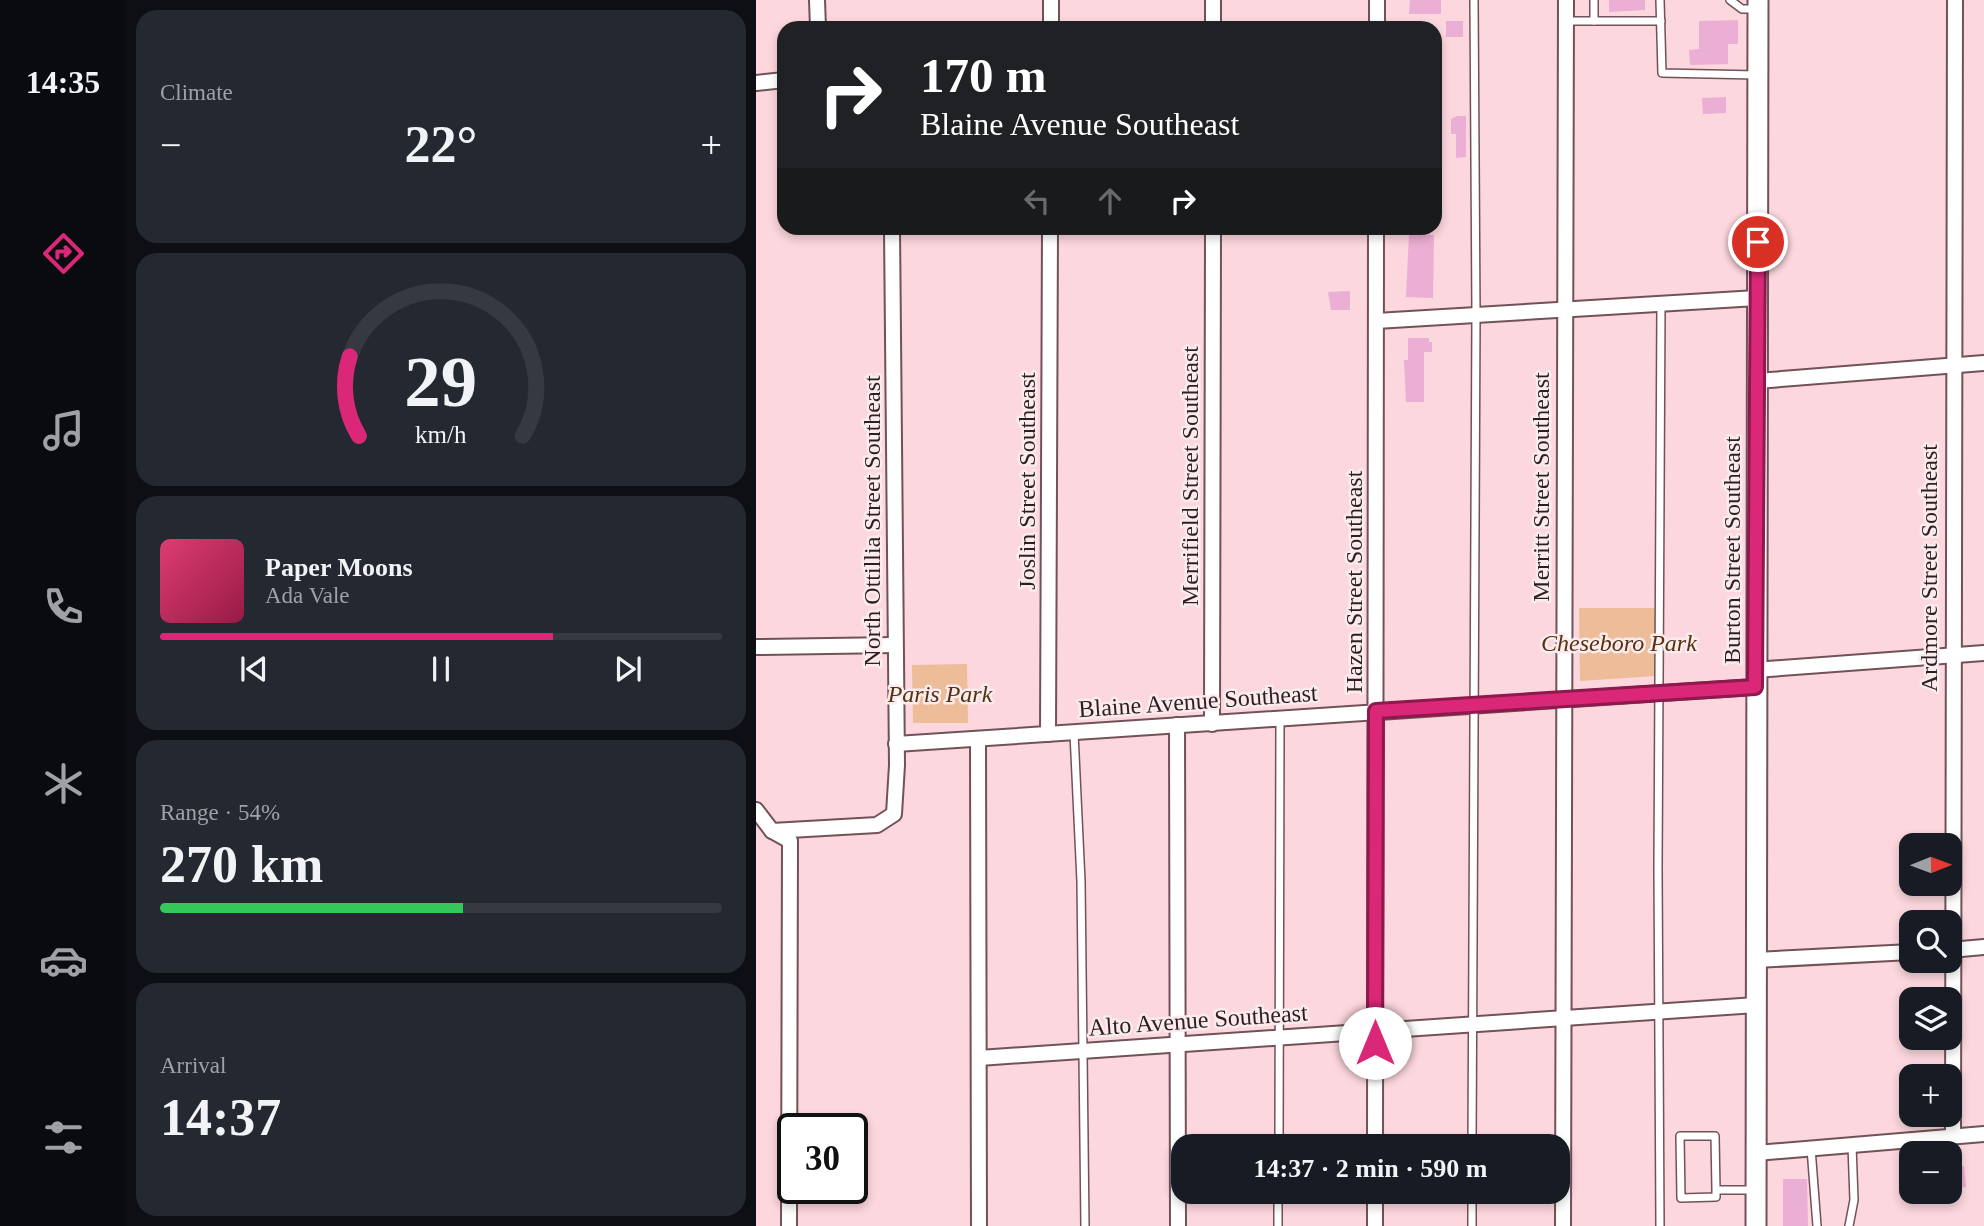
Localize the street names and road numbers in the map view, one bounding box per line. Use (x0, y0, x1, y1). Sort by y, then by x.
street label: Merrifield Street Southeast (1177, 346, 1203, 606)
street label: Joslin Street Southeast (1014, 372, 1040, 590)
street label: Merritt Street Southeast (1528, 372, 1554, 602)
street label: North Ottillia Street Southeast (859, 375, 885, 667)
street label: Burton Street Southeast (1719, 436, 1745, 664)
street label: Ardmore Street Southeast (1916, 444, 1942, 692)
street label: Hazen Street Southeast (1341, 470, 1367, 693)
street label: Blaine Avenue Southeast (1078, 680, 1319, 722)
street label: Alto Avenue Southeast (1088, 999, 1309, 1041)

